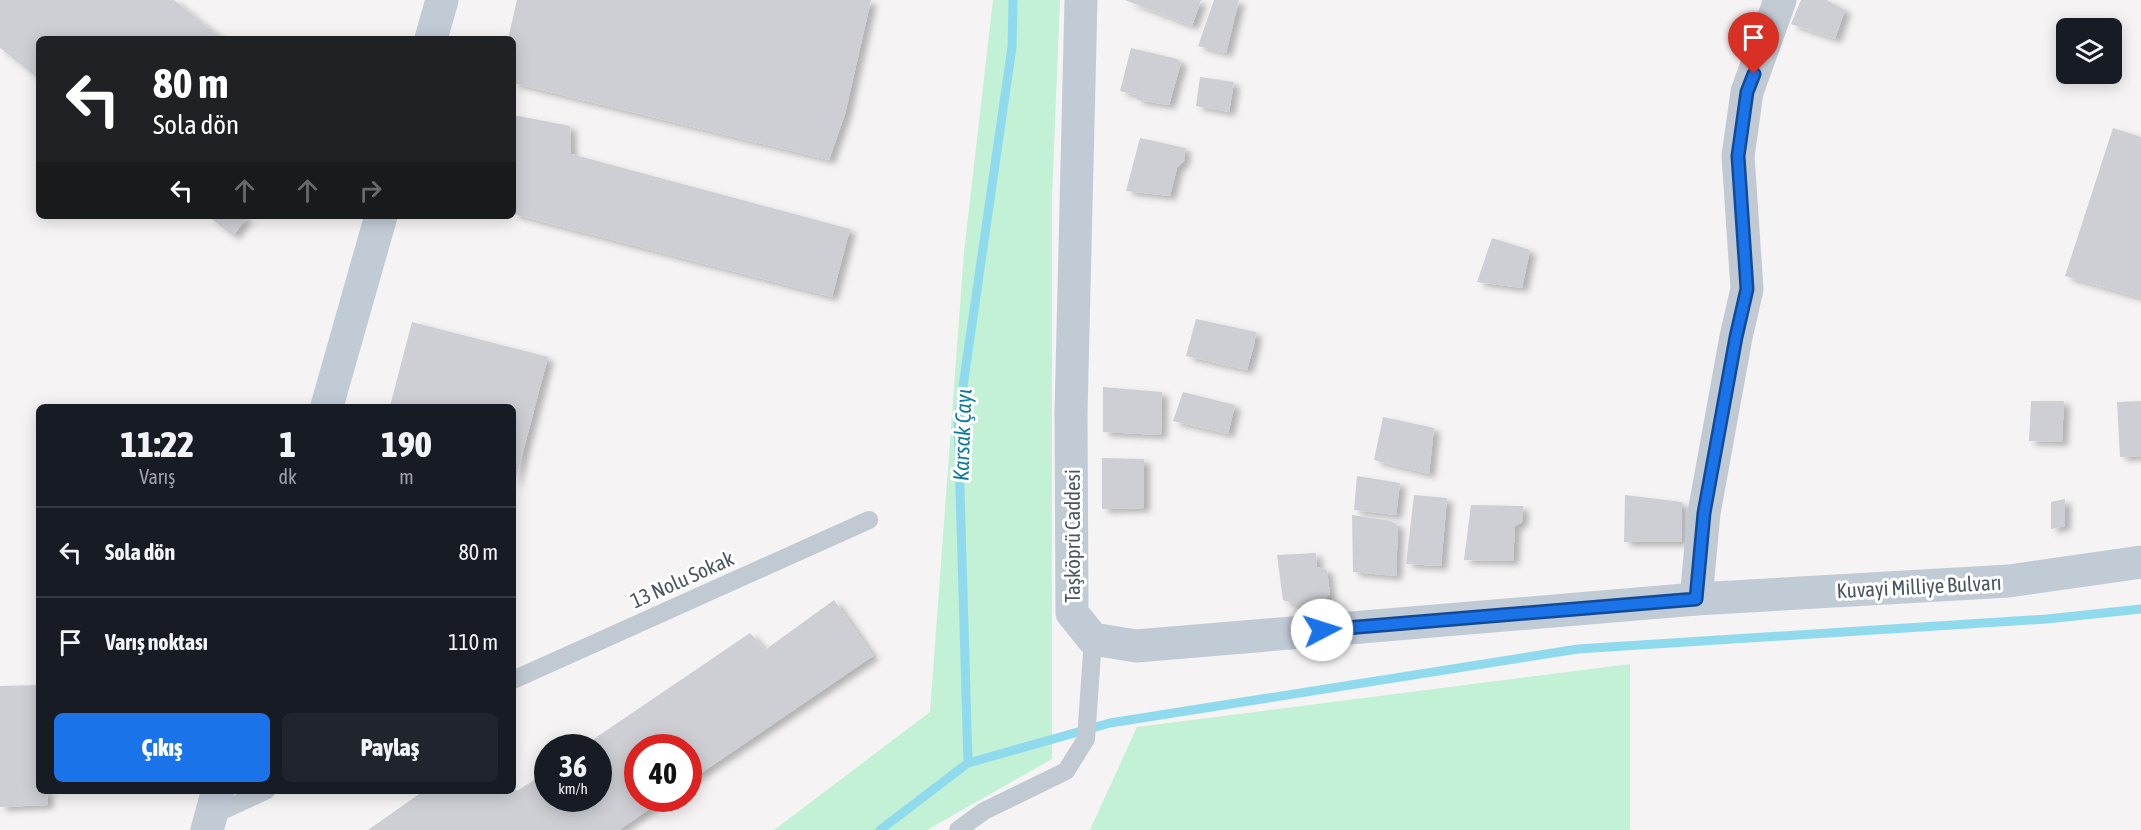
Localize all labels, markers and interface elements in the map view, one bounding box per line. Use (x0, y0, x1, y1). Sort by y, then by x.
pin (1728, 12, 1779, 74)
map controls (2056, 18, 2122, 84)
button: layers (2056, 18, 2122, 84)
icon: arrive (1737, 21, 1770, 54)
text: 80 m (153, 59, 228, 107)
icon: left (54, 60, 132, 138)
text: Sola dön (153, 109, 239, 140)
icon: left (165, 174, 198, 207)
icon: ahead (228, 174, 261, 207)
icon: ahead (291, 174, 324, 207)
icon: right (354, 174, 387, 207)
water label: Karsak Çayı (947, 389, 977, 481)
text: 11:22 (120, 423, 194, 465)
text: 1 (279, 423, 296, 465)
text: 190 (381, 423, 432, 465)
text: Varış (139, 465, 175, 488)
text: dk (279, 465, 297, 488)
text: m (399, 465, 414, 488)
street label: Taşköprü Caddesi (1060, 469, 1084, 603)
icon: left (54, 536, 87, 569)
text: Sola dön (105, 539, 175, 565)
text: 80 m (458, 539, 498, 565)
street label: 13 Nolu Sokak (627, 546, 737, 612)
street label: Kuvayi Milliye Bulvarı (1836, 570, 2002, 602)
position arrow (1290, 598, 1354, 662)
icon: arrive (54, 626, 87, 659)
text: Varış noktası (105, 629, 208, 655)
text: 110 m (448, 629, 498, 655)
button: Çıkış (54, 713, 270, 782)
button: Paylaş (282, 713, 498, 782)
speed limit sign: 40 (624, 734, 702, 812)
text: 36 (559, 749, 587, 783)
text: km/h (558, 780, 588, 797)

